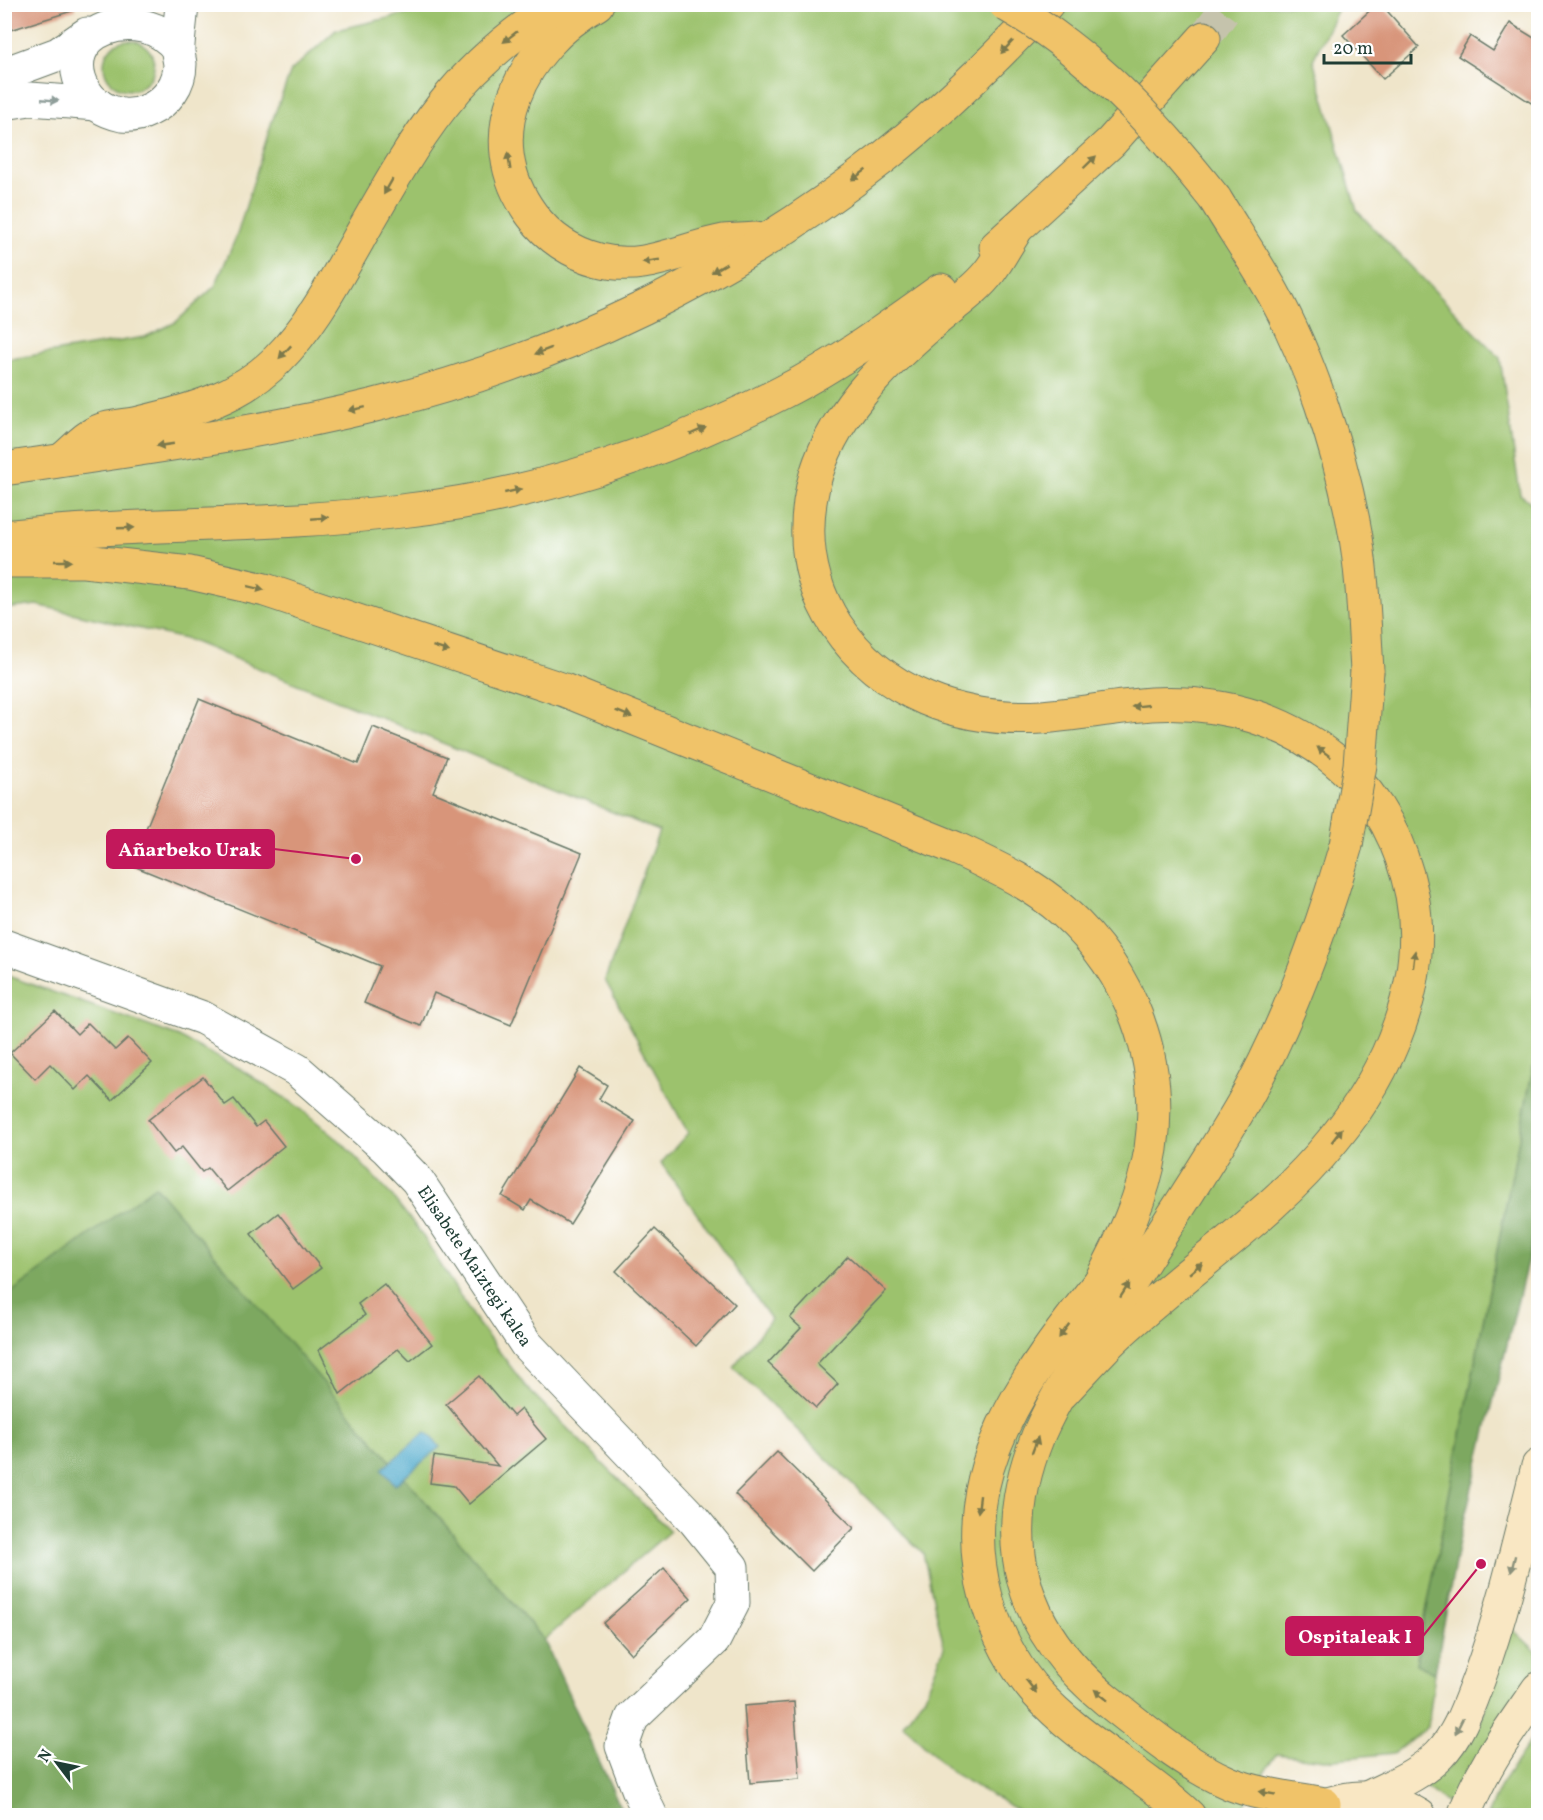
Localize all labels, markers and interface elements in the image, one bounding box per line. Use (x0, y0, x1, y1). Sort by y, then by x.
scale bar (1324, 27, 1411, 65)
one-way arrow (502, 30, 517, 42)
text: 20 m (1333, 37, 1373, 62)
one-way arrow (1000, 40, 1014, 54)
one-way arrow (41, 95, 60, 105)
one-way arrow (504, 151, 513, 170)
one-way arrow (1082, 155, 1096, 169)
one-way arrow (852, 169, 868, 181)
one-way arrow (383, 179, 393, 196)
one-way arrow (642, 257, 661, 266)
one-way arrow (711, 262, 727, 273)
one-way arrow (278, 345, 292, 359)
one-way arrow (534, 346, 552, 356)
one-way arrow (347, 405, 366, 414)
one-way arrow (690, 426, 708, 436)
one-way arrow (156, 441, 175, 450)
one-way arrow (504, 486, 522, 496)
one-way arrow (311, 513, 330, 523)
one-way arrow (116, 523, 135, 532)
one-way arrow (53, 556, 72, 566)
one-way arrow (246, 584, 265, 594)
one-way arrow (432, 645, 450, 654)
one-way arrow (1130, 701, 1149, 711)
one-way arrow (616, 709, 634, 719)
one-way arrow (1317, 746, 1332, 758)
callout: Añarbeko Urak (107, 830, 274, 868)
text: Añarbeko Urak (118, 837, 262, 865)
one-way arrow (1409, 950, 1419, 969)
one-way arrow (1330, 1127, 1343, 1143)
street label: Elisabete Maiztegi kalea (410, 1181, 537, 1352)
one-way arrow (1188, 1262, 1204, 1275)
one-way arrow (1120, 1282, 1131, 1299)
one-way arrow (1058, 1322, 1070, 1338)
one-way arrow (1031, 1436, 1041, 1454)
one-way arrow (975, 1494, 984, 1513)
one-way arrow (1508, 1554, 1518, 1573)
callout: Ospitaleak I (1286, 1617, 1423, 1655)
text: Ospitaleak I (1298, 1624, 1412, 1652)
one-way arrow (1025, 1678, 1038, 1694)
one-way arrow (1093, 1689, 1108, 1702)
one-way arrow (1454, 1717, 1463, 1734)
north arrow (27, 1733, 87, 1793)
text: N (34, 1745, 59, 1767)
one-way arrow (1257, 1788, 1276, 1797)

